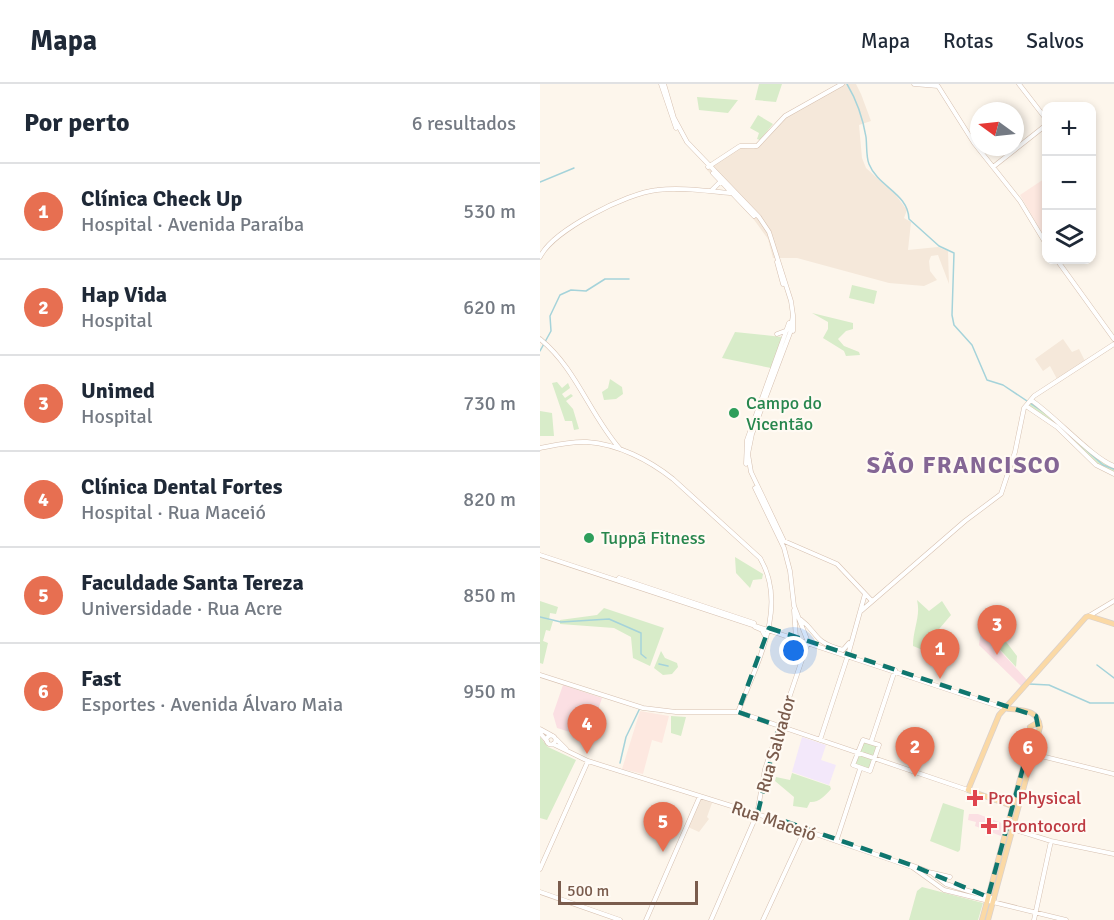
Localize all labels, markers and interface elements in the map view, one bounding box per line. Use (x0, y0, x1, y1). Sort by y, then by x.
text: Mapa (30, 24, 97, 58)
text: Mapa (861, 28, 910, 54)
text: Rotas (943, 28, 993, 54)
text: Salvos (1026, 28, 1084, 54)
north arrow (970, 102, 1024, 156)
map controls (1042, 102, 1096, 264)
button: + (1042, 102, 1096, 156)
text: Por perto (24, 107, 130, 139)
text: 6 resultados (412, 111, 516, 136)
button: − (1042, 156, 1096, 210)
text: Clínica Check Up (81, 185, 242, 212)
text: 1 (38, 199, 49, 224)
text: 530 m (463, 199, 516, 224)
button: layers (1042, 210, 1096, 264)
text: Hospital · Avenida Paraíba (81, 212, 304, 237)
text: Hap Vida (81, 281, 167, 308)
text: 2 (38, 295, 49, 320)
text: 620 m (463, 295, 516, 320)
text: Hospital (81, 308, 153, 333)
text: Unimed (81, 377, 155, 404)
text: 3 (38, 391, 49, 416)
text: 730 m (463, 391, 516, 416)
place label: Campo do Vicentão (746, 392, 822, 435)
text: Hospital (81, 404, 153, 429)
marker: Campo do Vicentão (727, 406, 741, 420)
district label: SÃO FRANCISCO (867, 450, 1061, 480)
text: Clínica Dental Fortes (81, 473, 282, 500)
text: 4 (38, 487, 49, 512)
text: 820 m (463, 487, 516, 512)
text: Hospital · Rua Maceió (81, 500, 266, 525)
place label: Tuppã Fitness (601, 527, 706, 549)
marker: Tuppã Fitness (582, 531, 596, 545)
text: Faculdade Santa Tereza (81, 569, 304, 596)
text: 5 (38, 583, 49, 608)
text: 850 m (463, 583, 516, 608)
text: Universidade · Rua Acre (81, 596, 283, 621)
pin: 3 (978, 606, 1016, 655)
pin: 1 (920, 630, 960, 679)
your location (779, 636, 808, 665)
text: Fast (81, 665, 121, 692)
text: 6 (38, 679, 49, 704)
text: 950 m (463, 679, 516, 704)
text: Esportes · Avenida Álvaro Maia (81, 692, 343, 717)
street label: Rua Salvador (752, 692, 801, 795)
pin: 4 (568, 704, 606, 754)
pin: 2 (896, 728, 934, 777)
pin: 6 (1008, 728, 1048, 778)
place label: Pro Physical (988, 787, 1081, 809)
marker: Pro Physical (966, 789, 984, 807)
street label: Rua Maceió (729, 796, 819, 846)
pin: 5 (644, 802, 682, 852)
place label: Prontocord (1002, 815, 1087, 837)
marker: Prontocord (980, 817, 998, 835)
scale bar (558, 878, 698, 906)
text: 500 m (567, 881, 609, 901)

